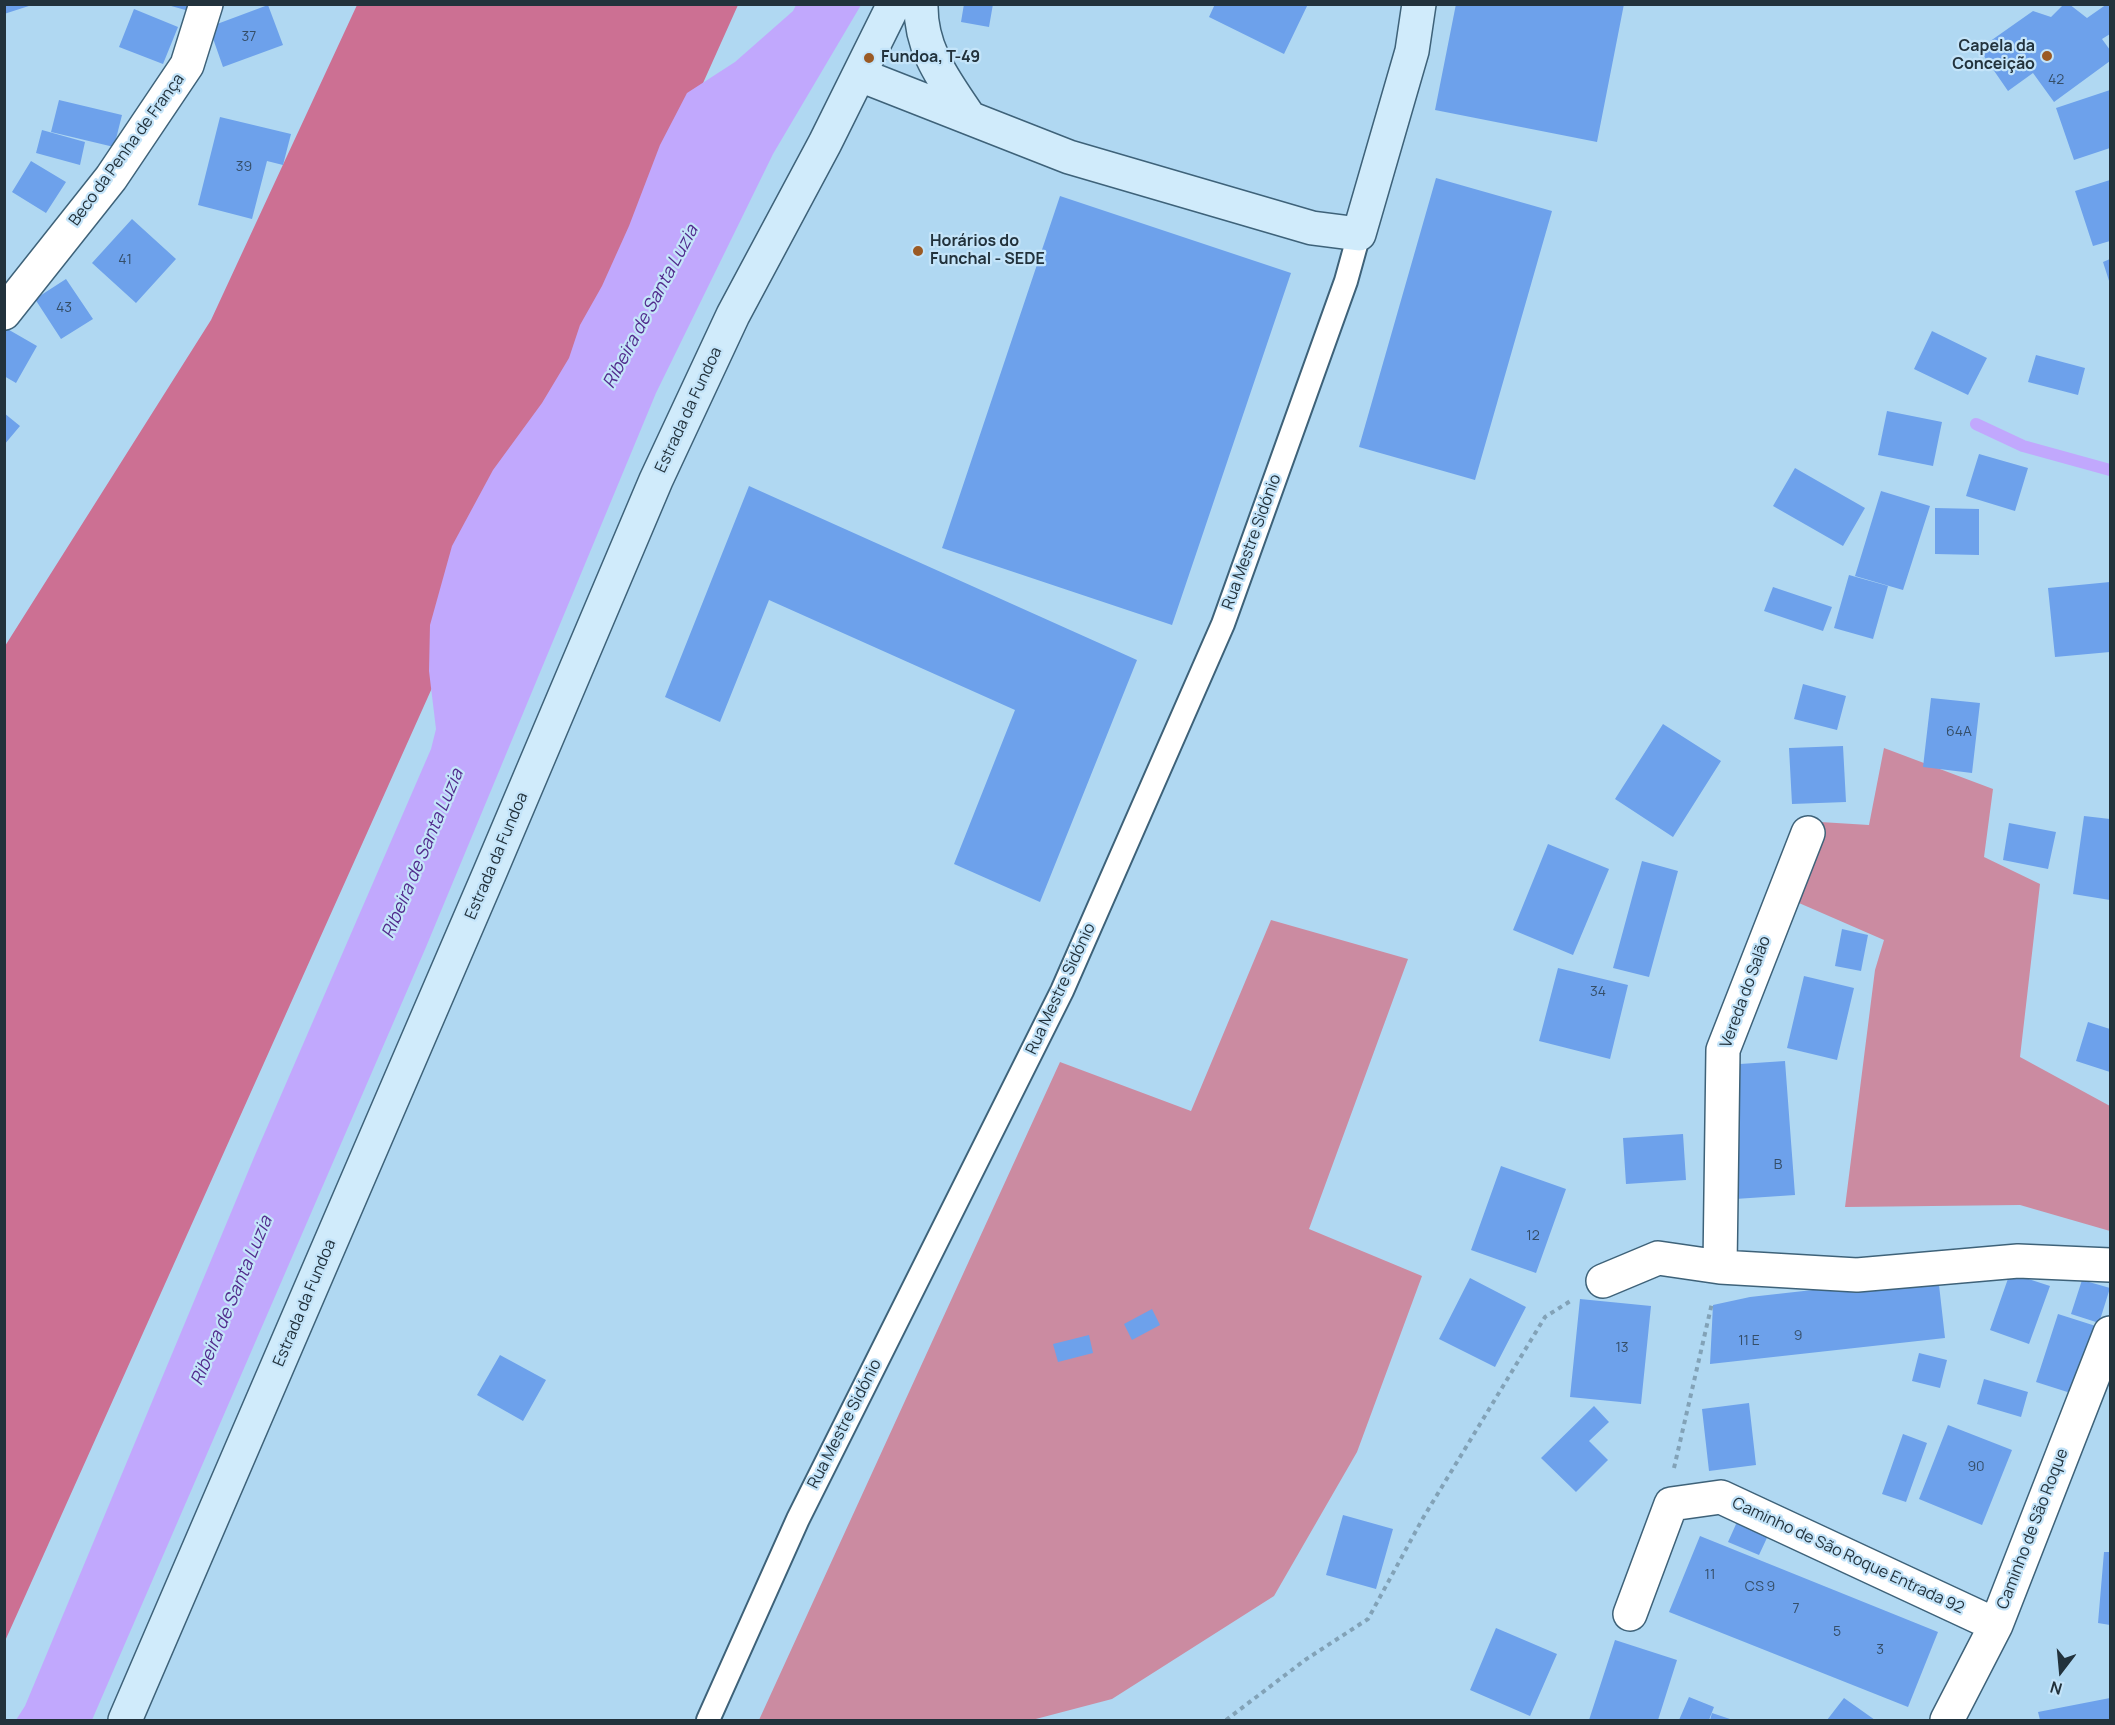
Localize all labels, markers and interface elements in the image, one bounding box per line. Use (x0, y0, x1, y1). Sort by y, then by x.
house number: 37 (242, 29, 256, 45)
place label: Capela da Conceição (1952, 37, 2035, 75)
place label: Fundoa, T-49 (881, 48, 980, 68)
marker: Capela da Conceição (2040, 49, 2054, 63)
marker: Fundoa, T-49 (862, 51, 876, 65)
street label: Beco da Penha de França (65, 70, 189, 230)
house number: 42 (2048, 72, 2064, 88)
house number: 39 (236, 159, 252, 175)
water label: Ribeira de Santa Luzia (599, 222, 703, 392)
place label: Horários do Funchal - SEDE (930, 232, 1045, 270)
marker: Horários do Funchal - SEDE (911, 244, 925, 258)
house number: 41 (118, 252, 132, 268)
house number: 43 (56, 300, 72, 316)
street label: Estrada da Fundoa (652, 344, 726, 476)
street label: Rua Mestre Sidónio (1219, 472, 1285, 612)
house number: 64A (1946, 724, 1972, 740)
water label: Ribeira de Santa Luzia (378, 766, 468, 942)
street label: Estrada da Fundoa (462, 790, 532, 922)
street label: Rua Mestre Sidónio (1022, 920, 1100, 1058)
street label: Vereda do Salão (1717, 933, 1775, 1051)
house number: 34 (1590, 984, 1606, 1000)
house number: B (1774, 1157, 1782, 1173)
water label: Ribeira de Santa Luzia (187, 1213, 277, 1389)
house number: 12 (1526, 1228, 1540, 1244)
street label: Estrada da Fundoa (270, 1237, 340, 1369)
house number: 9 (1794, 1328, 1802, 1344)
house number: 11 E (1738, 1333, 1760, 1349)
house number: 13 (1615, 1340, 1629, 1356)
street label: Rua Mestre Sidónio (804, 1356, 886, 1492)
street label: Caminho de São Roque (1993, 1446, 2073, 1612)
house number: 90 (1967, 1459, 1985, 1475)
street label: Caminho de São Roque Entrada 92 (1729, 1494, 1967, 1618)
house number: 11 (1705, 1567, 1715, 1583)
house number: CS 9 (1745, 1579, 1775, 1595)
house number: 7 (1792, 1601, 1800, 1617)
house number: 5 (1833, 1624, 1841, 1640)
north arrow (2031, 1641, 2091, 1701)
house number: 3 (1876, 1642, 1884, 1658)
text: N (2047, 1676, 2065, 1700)

